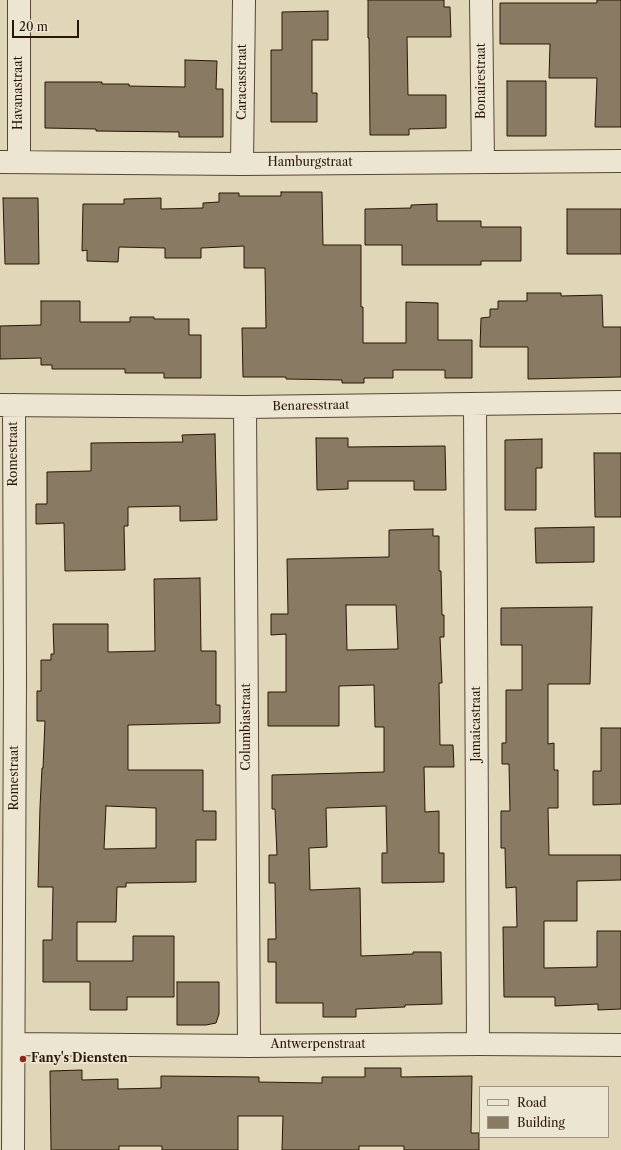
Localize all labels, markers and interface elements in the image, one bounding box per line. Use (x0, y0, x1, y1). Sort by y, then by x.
scale bar (14, 12, 81, 38)
text: 20 m (19, 19, 48, 34)
street label: Bonairestraat (475, 43, 489, 119)
street label: Caracasstraat (236, 44, 250, 120)
street label: Havanastraat (12, 56, 26, 130)
street label: Hamburgstraat (268, 156, 352, 170)
street label: Benaresstraat (272, 398, 350, 414)
street label: Romestraat (7, 421, 21, 487)
street label: Columbiastraat (240, 683, 254, 771)
street label: Jamaicastraat (470, 686, 484, 762)
street label: Romestraat (8, 745, 22, 811)
street label: Antwerpenstraat (271, 1038, 365, 1052)
place label: Fany's Diensten (31, 1052, 128, 1066)
marker: Fany's Diensten (18, 1054, 28, 1064)
legend (479, 1086, 609, 1138)
text: Road (517, 1095, 547, 1110)
text: Building (517, 1115, 565, 1130)

